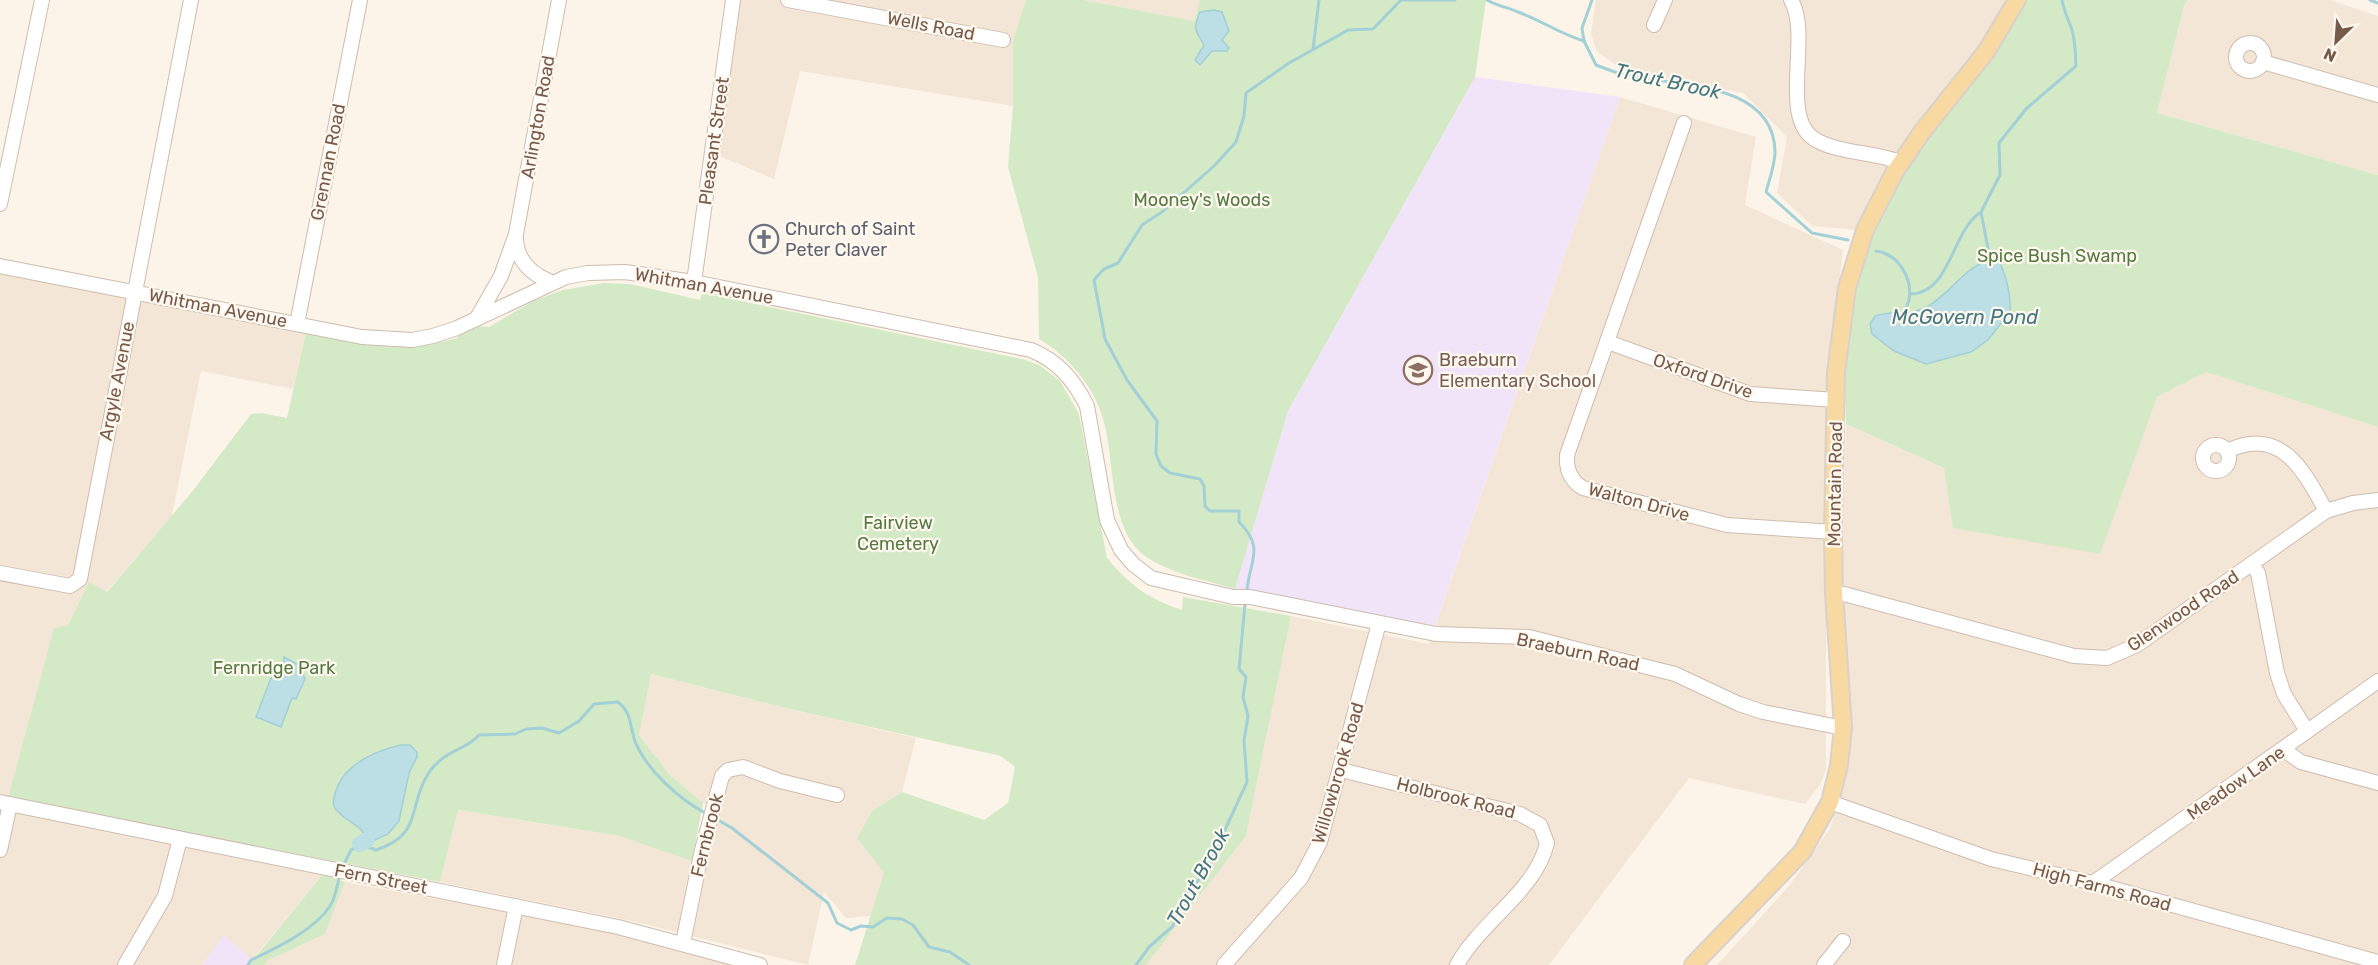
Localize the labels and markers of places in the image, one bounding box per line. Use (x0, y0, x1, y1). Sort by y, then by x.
place label: Church of Saint Peter Claver (785, 218, 915, 261)
church icon: Church of Saint Peter Claver (748, 223, 780, 255)
place label: Braeburn Elementary School (1439, 349, 1596, 392)
school or university icon: Braeburn Elementary School (1402, 354, 1434, 386)

